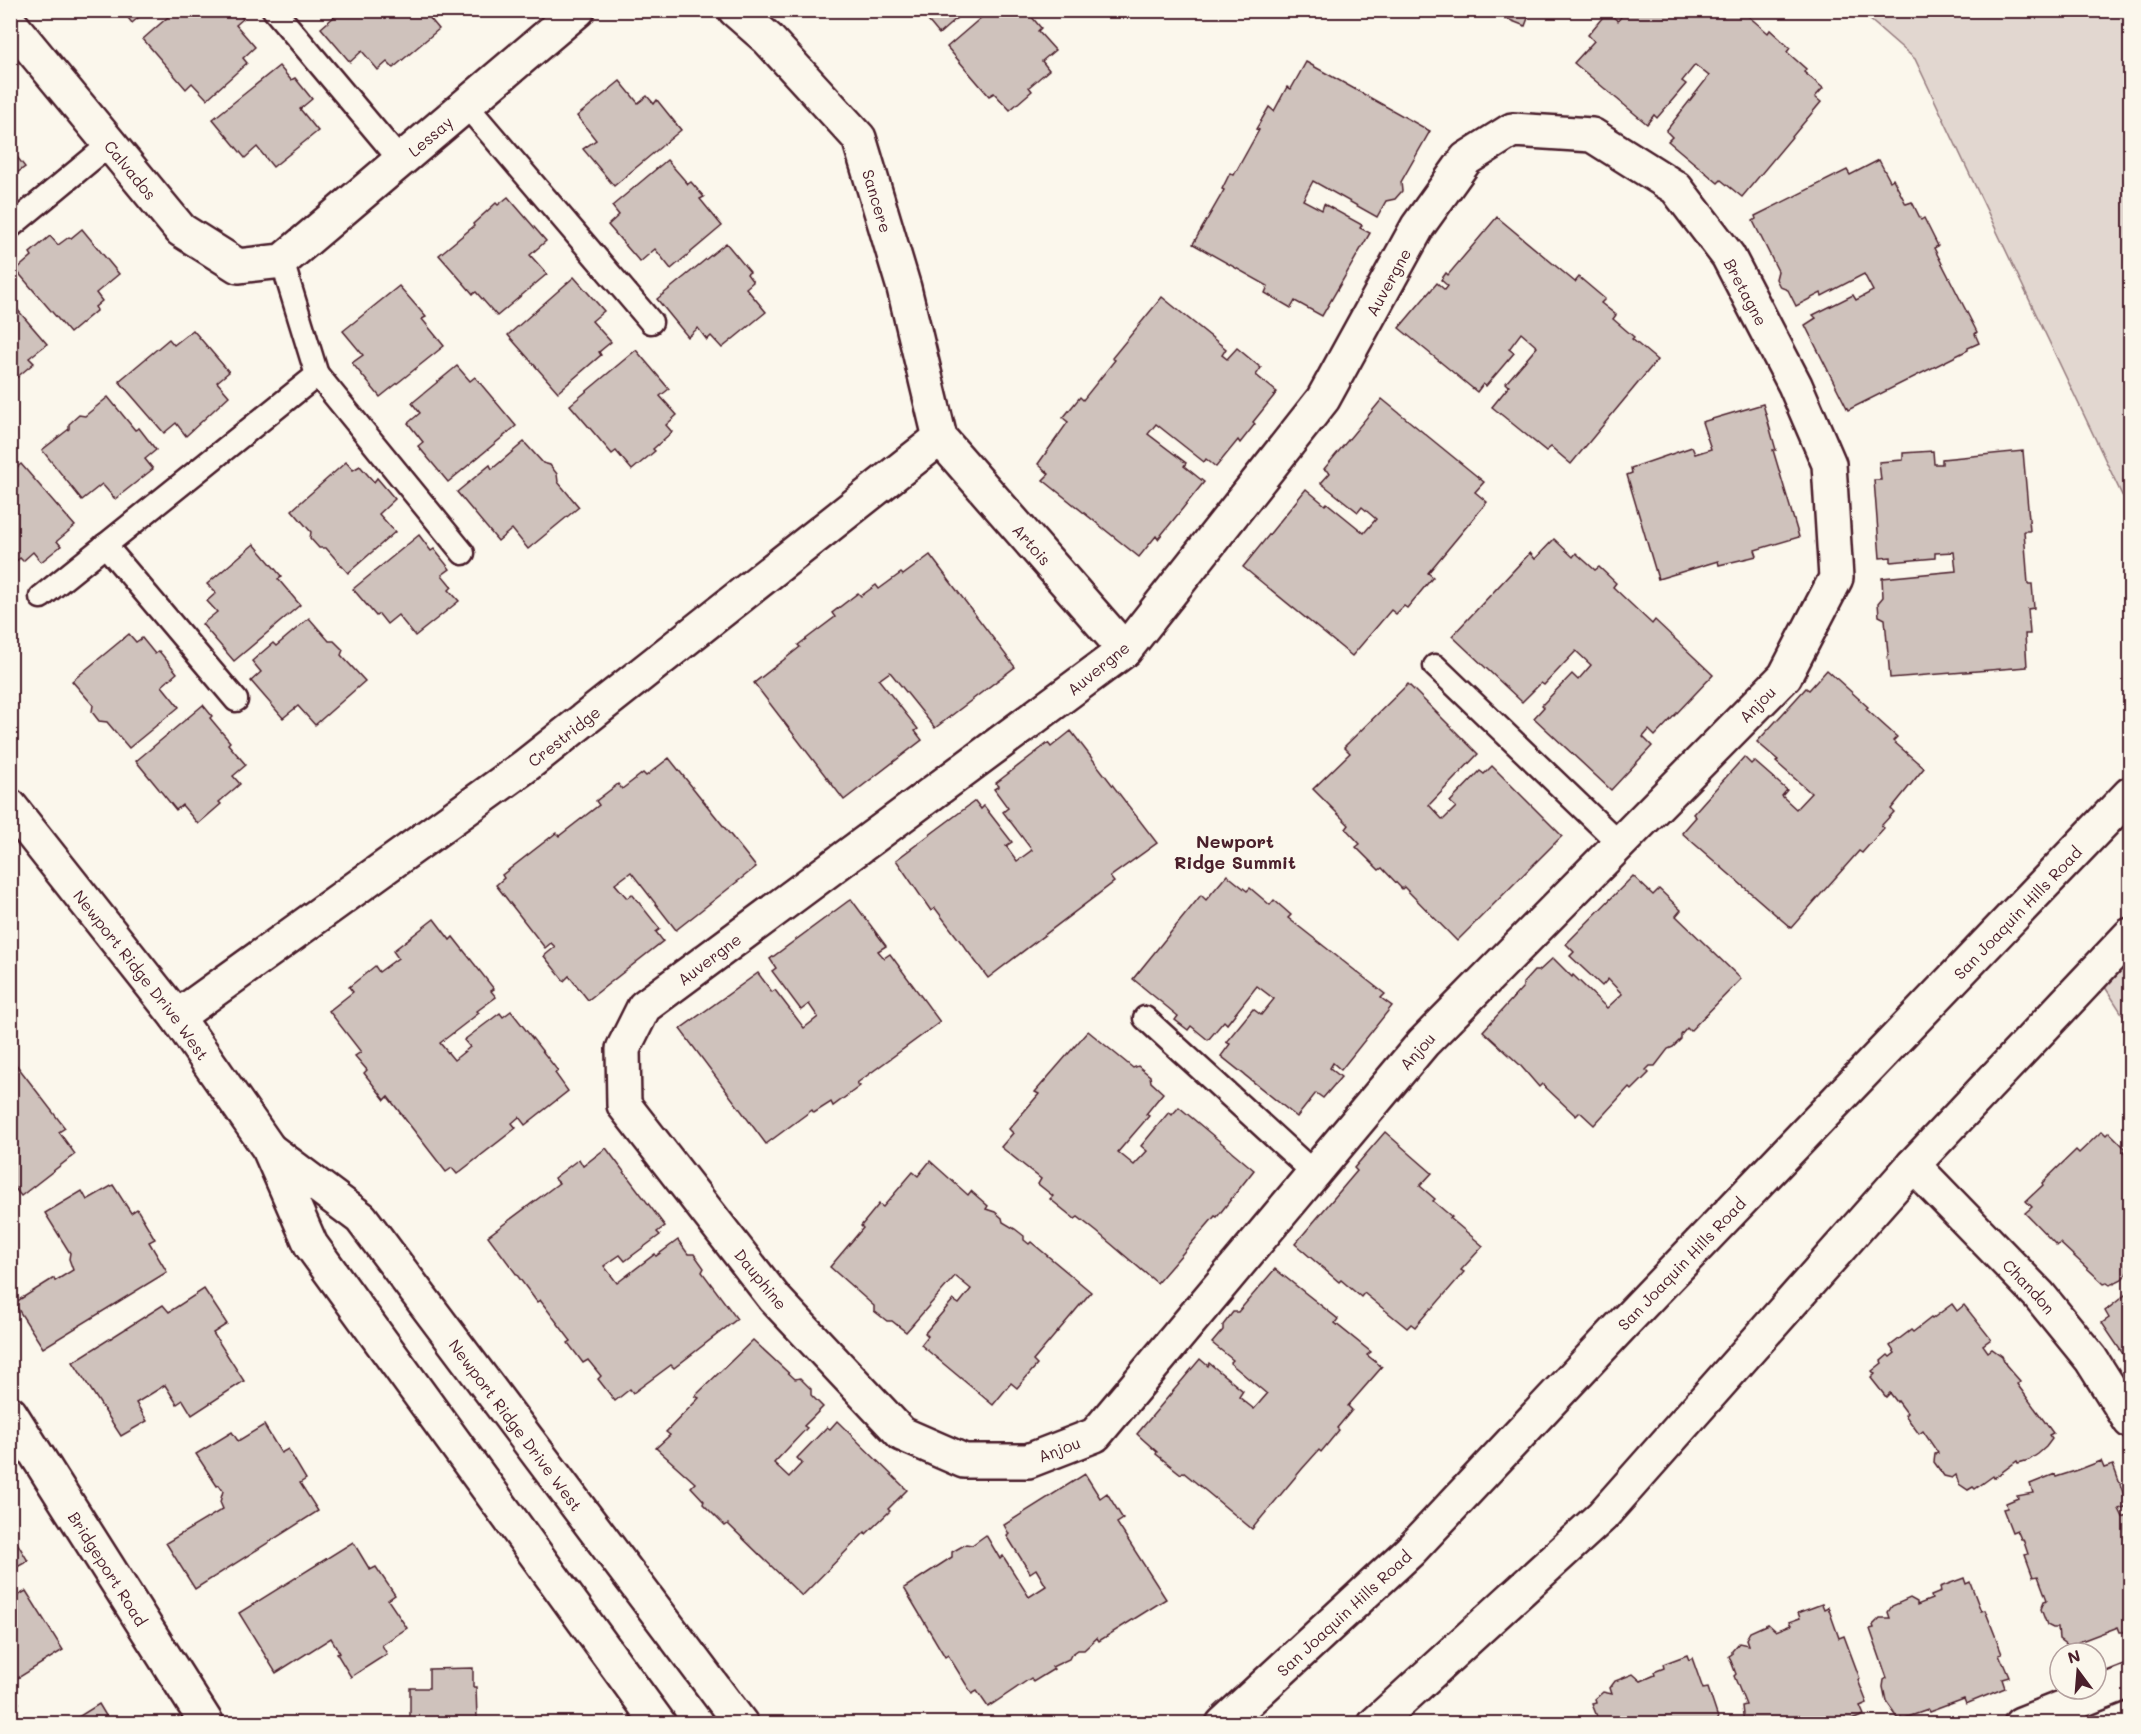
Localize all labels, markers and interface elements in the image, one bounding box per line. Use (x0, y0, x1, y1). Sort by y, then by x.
street label: Lessay (403, 111, 457, 161)
street label: Calvados (100, 135, 162, 204)
street label: Sancere (858, 167, 897, 235)
street label: Auvergne (1361, 244, 1415, 320)
street label: Bretagne (1720, 255, 1772, 329)
street label: Artois (1009, 519, 1056, 569)
street label: Auvergne (1063, 636, 1133, 700)
street label: Anjou (1734, 681, 1780, 727)
street label: Crestridge (523, 701, 604, 771)
district label: Newport Ridge Summit (1174, 829, 1296, 874)
street label: San Joaquin Hills Road (1948, 841, 2086, 983)
street label: Newport Ridge Drive West (70, 885, 214, 1064)
street label: Auvergne (673, 928, 745, 990)
street label: Anjou (1395, 1028, 1439, 1074)
street label: San Joaquin Hills Road (1612, 1192, 1750, 1334)
street label: Dauphine (730, 1244, 792, 1314)
street label: Chandon (1999, 1254, 2060, 1318)
street label: Newport Ridge Drive West (445, 1335, 588, 1515)
street label: Anjou (1035, 1431, 1083, 1467)
street label: Bridgeport Road (64, 1507, 153, 1630)
street label: San Joaquin Hills Road (1272, 1545, 1415, 1680)
north arrow (2048, 1641, 2108, 1701)
text: N (2065, 1644, 2082, 1668)

